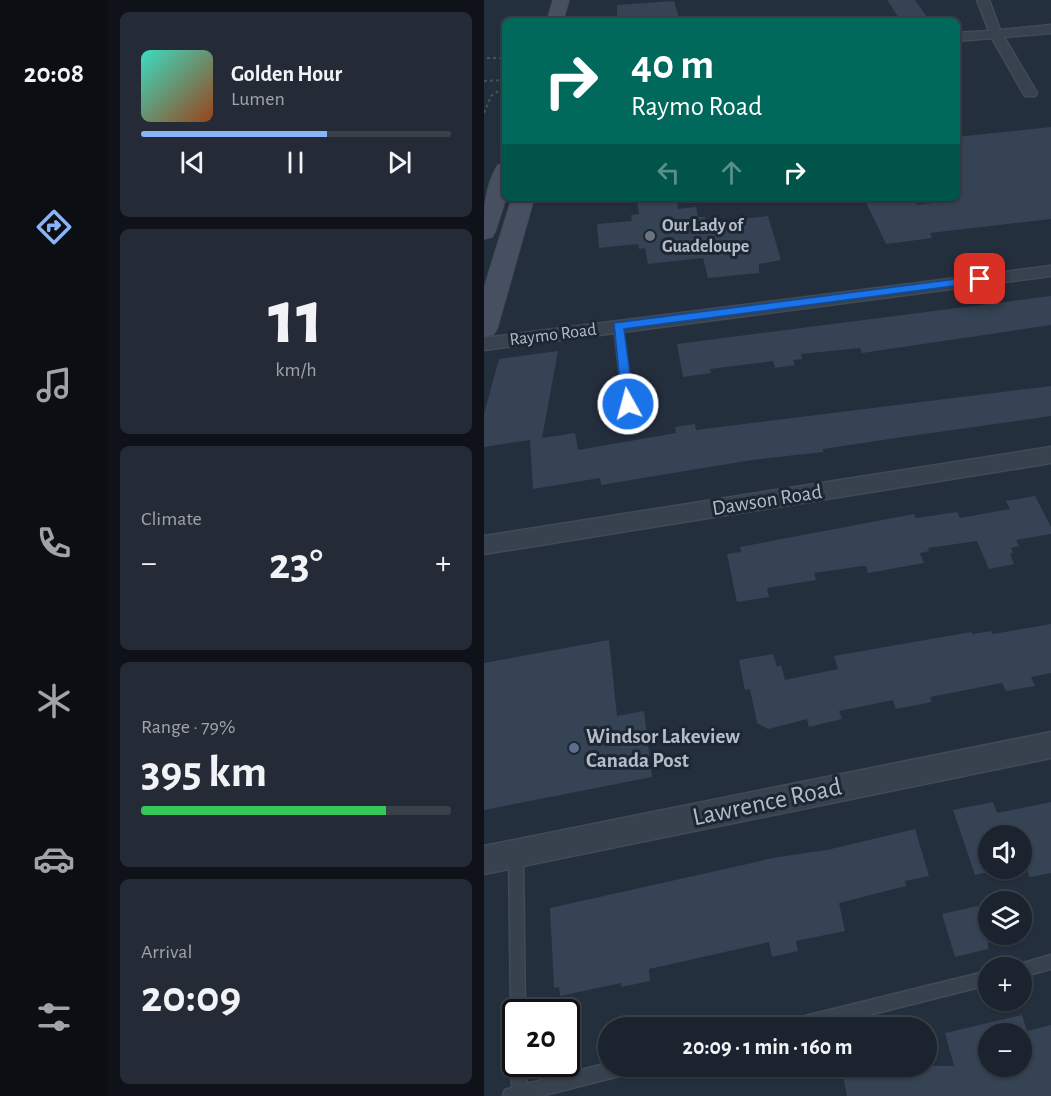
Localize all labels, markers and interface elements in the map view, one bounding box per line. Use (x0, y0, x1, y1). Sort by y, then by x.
icon: right (532, 42, 610, 120)
text: 40 m (631, 44, 714, 86)
text: 20:08 (24, 60, 84, 87)
text: Golden Hour (231, 63, 342, 85)
text: Lumen (231, 89, 285, 109)
text: Raymo Road (631, 93, 762, 120)
icon: previous (176, 146, 209, 179)
icon: pause (279, 146, 312, 179)
icon: next (383, 146, 416, 179)
icon: left (652, 156, 685, 189)
icon: ahead (715, 156, 748, 189)
icon: right (778, 156, 811, 189)
icon: directions (33, 206, 75, 248)
place label: Our Lady of Guadeloupe (662, 217, 749, 256)
marker: Our Lady of Guadeloupe (643, 229, 657, 243)
pin (954, 253, 1005, 304)
icon: arrive (963, 262, 996, 295)
text: 11 (268, 280, 324, 358)
street label: Raymo Road (509, 321, 597, 349)
text: km/h (275, 360, 317, 380)
icon: music (33, 364, 75, 406)
position arrow (596, 372, 660, 436)
street label: Dawson Road (710, 481, 824, 519)
text: Climate (141, 509, 202, 529)
icon: phone (33, 522, 75, 564)
text: 23° (269, 542, 323, 587)
text: − (141, 547, 157, 580)
text: + (435, 547, 451, 580)
icon: climate (33, 680, 75, 722)
text: Range · 79% (141, 717, 235, 737)
place label: Windsor Lakeview Canada Post (586, 726, 740, 771)
marker: Windsor Lakeview Canada Post (567, 741, 581, 755)
text: 395 km (141, 750, 267, 795)
street label: Lawrence Road (690, 774, 844, 830)
map controls (978, 825, 1032, 1077)
button: sound (978, 825, 1032, 879)
icon: car (33, 838, 75, 880)
button: layers (978, 891, 1032, 945)
text: Arrival (141, 942, 192, 962)
button: + (978, 957, 1032, 1011)
text: 20:09 (141, 975, 241, 1020)
icon: filters (33, 996, 75, 1038)
speed limit sign: 20 (502, 999, 580, 1077)
button: − (978, 1023, 1032, 1077)
text: 20:09 · 1 min · 160 m (683, 1036, 852, 1058)

